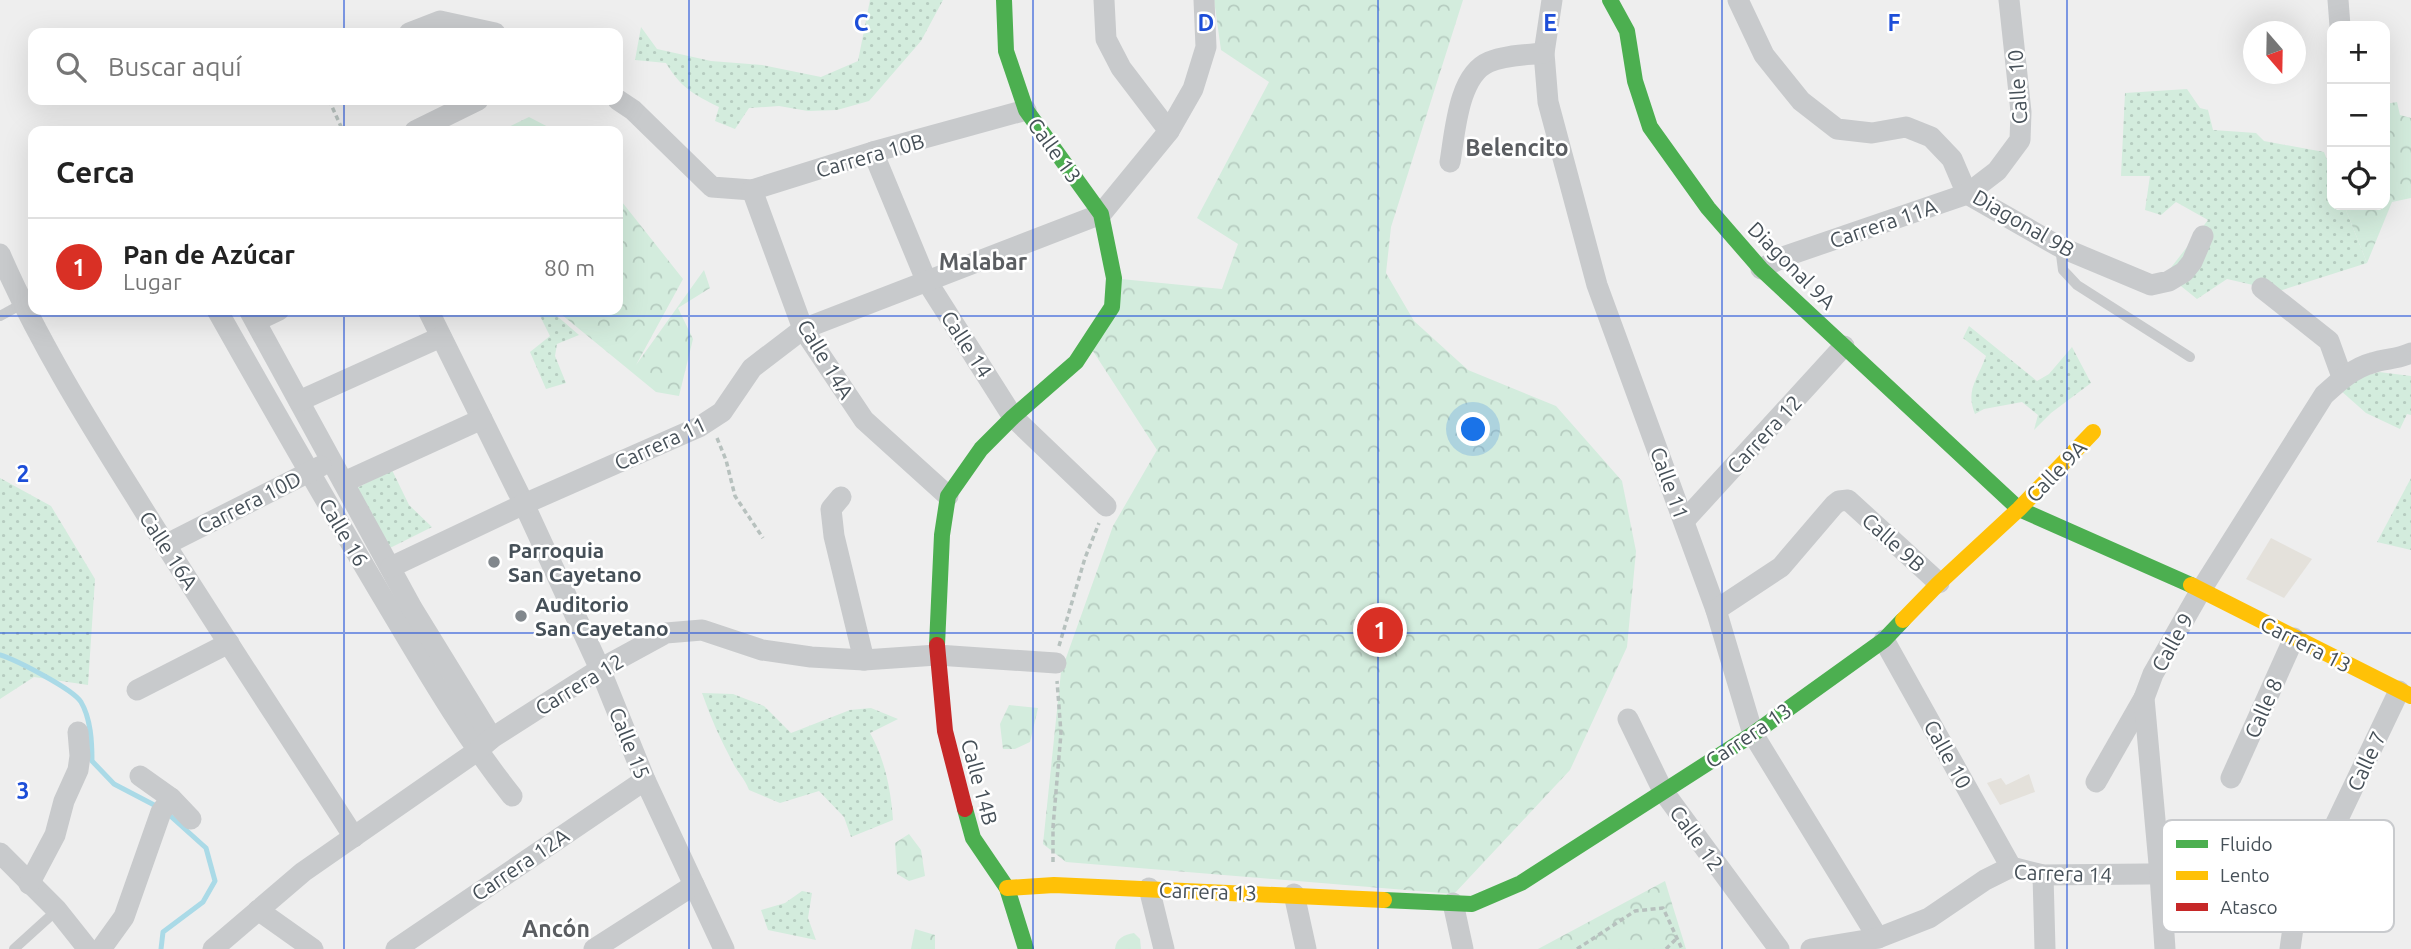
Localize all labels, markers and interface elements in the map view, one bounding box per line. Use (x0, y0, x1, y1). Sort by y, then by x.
text: C (854, 10, 869, 35)
text: D (1198, 10, 1214, 35)
text: E (1543, 10, 1557, 35)
text: F (1888, 10, 1901, 35)
north arrow (2243, 21, 2306, 84)
map controls (2327, 21, 2390, 210)
button: + (2327, 21, 2390, 84)
search box (28, 28, 623, 105)
icon: search (52, 48, 90, 86)
street label: Calle 10 (2002, 49, 2032, 125)
text: Buscar aquí (108, 52, 242, 81)
button: − (2327, 84, 2390, 147)
street label: Calle 13 (1023, 113, 1087, 187)
street label: Carrera 10B (813, 128, 927, 182)
district label: Belencito (1465, 135, 1569, 160)
button: locate (2327, 147, 2390, 210)
text: Cerca (56, 155, 135, 189)
street label: Diagonal 9B (1969, 184, 2079, 262)
street label: Carrera 11A (1826, 193, 1940, 253)
street label: Diagonal 9A (1743, 216, 1841, 314)
text: Pan de Azúcar (123, 240, 295, 269)
district label: Malabar (939, 249, 1028, 274)
text: 1 (73, 255, 85, 280)
text: 80 m (544, 255, 595, 280)
text: Lugar (123, 269, 182, 294)
street label: Calle 14 (937, 306, 997, 382)
street label: Calle 14A (793, 315, 859, 403)
street label: Carrera 12 (1722, 390, 1806, 478)
street label: Carrera 11 (610, 411, 710, 475)
your location (1456, 412, 1490, 446)
street label: Calle 9A (2021, 435, 2091, 507)
street label: Calle 11 (1646, 444, 1694, 522)
text: 2 (17, 461, 29, 486)
street label: Carrera 10D (193, 466, 305, 538)
street label: Calle 16 (314, 494, 374, 570)
street label: Calle 16A (135, 506, 203, 594)
street label: Calle 9B (1858, 508, 1930, 576)
place label: Parroquia San Cayetano (508, 538, 642, 586)
marker: Parroquia San Cayetano (486, 554, 502, 570)
place label: Auditorio San Cayetano (535, 592, 669, 640)
pin: 1 (1357, 604, 1403, 656)
marker: Auditorio San Cayetano (513, 608, 529, 624)
street label: Calle 9 (2146, 609, 2198, 675)
street label: Carrera 13 (2257, 611, 2355, 677)
street label: Carrera 12 (531, 648, 627, 720)
street label: Calle 8 (2239, 674, 2287, 742)
street label: Carrera 13 (1700, 698, 1796, 772)
street label: Calle 15 (605, 704, 655, 782)
street label: Calle 10 (1919, 715, 1977, 793)
street label: Calle 7 (2342, 727, 2390, 795)
street label: Calle 14B (957, 736, 1003, 828)
text: 3 (17, 778, 29, 803)
street label: Calle 12 (1665, 801, 1729, 875)
legend (2162, 820, 2394, 932)
street label: Carrera 12A (467, 823, 573, 905)
text: Fluido (2220, 833, 2273, 855)
street label: Carrera 14 (2013, 859, 2113, 887)
text: Lento (2220, 864, 2270, 886)
street label: Carrera 13 (1158, 877, 1258, 905)
text: Atasco (2220, 896, 2278, 918)
district label: Ancón (522, 916, 590, 941)

